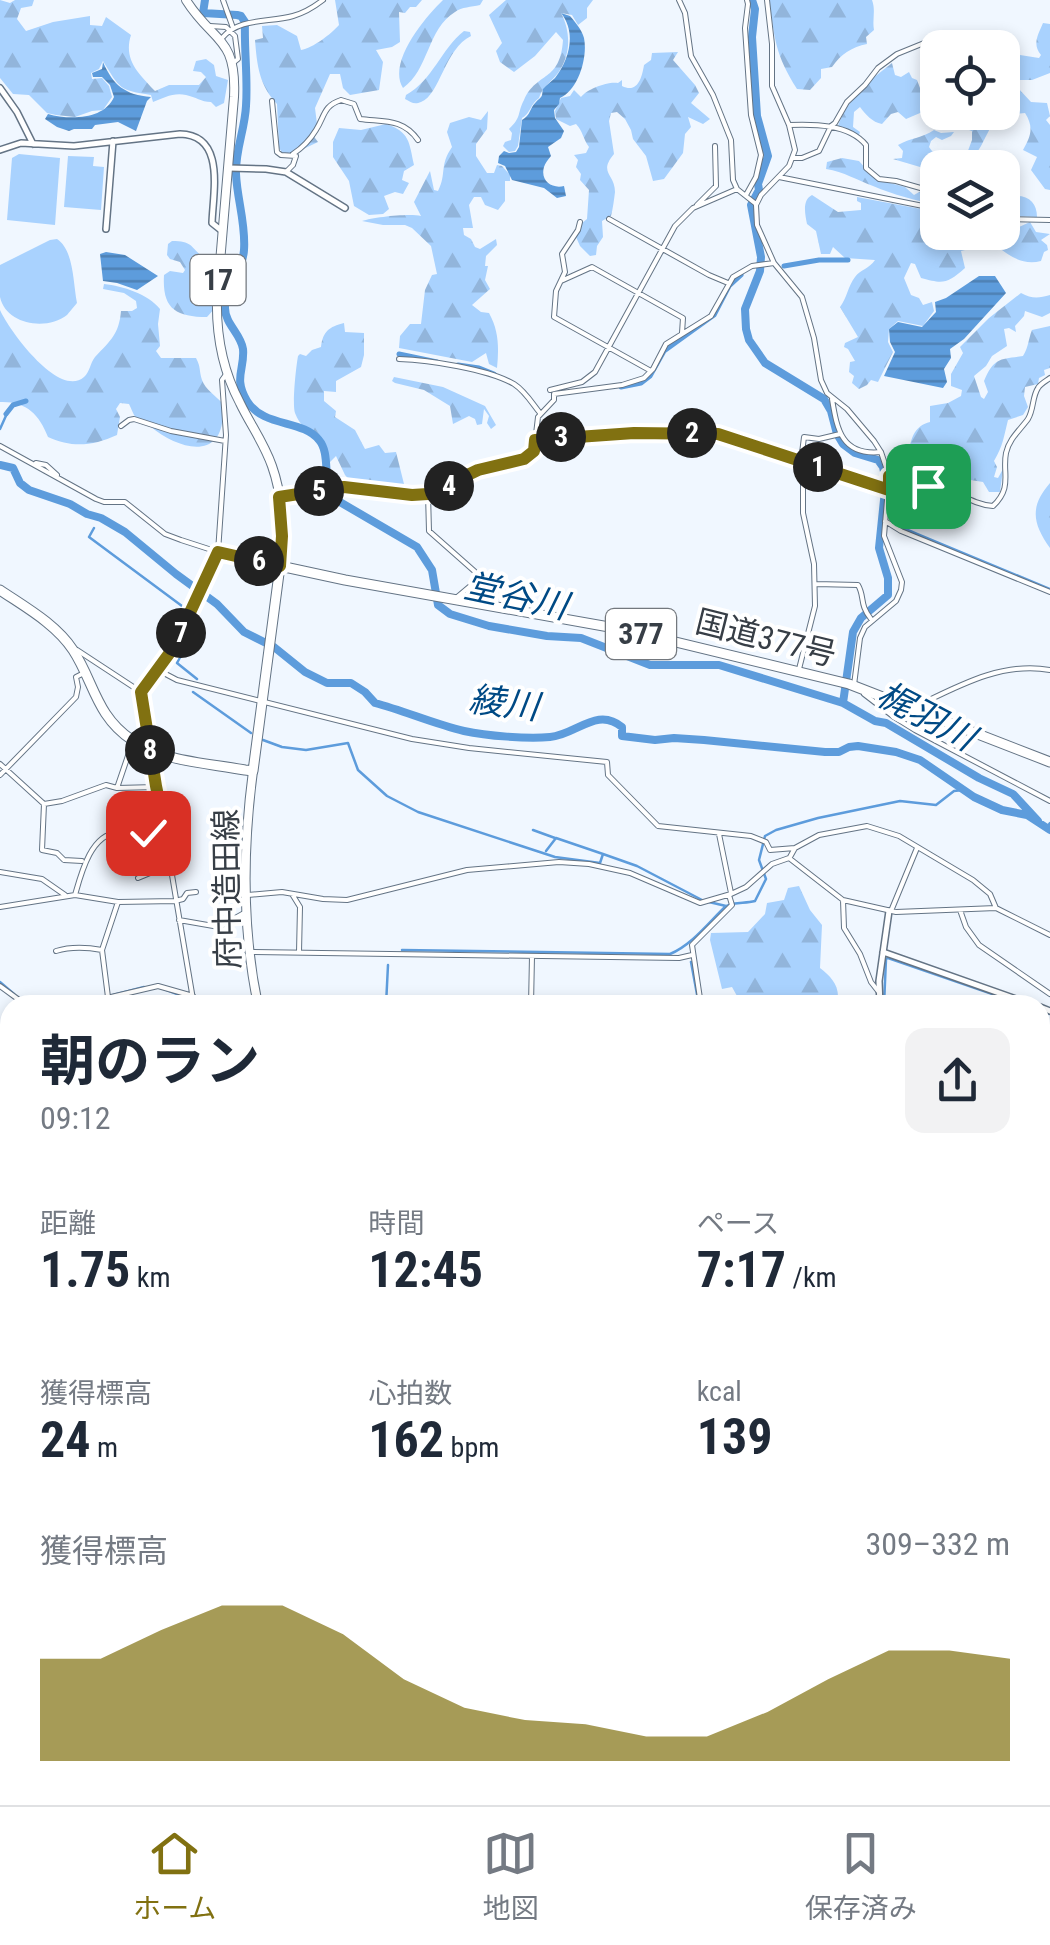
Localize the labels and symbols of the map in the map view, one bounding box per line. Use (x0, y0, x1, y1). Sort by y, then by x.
road number: 17 (190, 255, 246, 305)
pin: 2 (667, 408, 717, 458)
pin: 3 (536, 412, 586, 462)
pin: 1 (793, 442, 843, 492)
pin (886, 444, 971, 529)
pin: 4 (424, 461, 474, 511)
pin: 5 (294, 466, 344, 516)
pin: 6 (234, 536, 284, 586)
water label: 堂谷川 (460, 566, 575, 628)
street label: 国道377号 (692, 602, 840, 674)
pin: 7 (156, 608, 206, 658)
road number: 377 (606, 609, 676, 659)
water label: 梶羽川 (870, 674, 985, 761)
water label: 綾川 (467, 679, 545, 729)
pin: 8 (125, 725, 175, 775)
pin (106, 791, 191, 876)
street label: 府中造田線 (207, 809, 247, 969)

